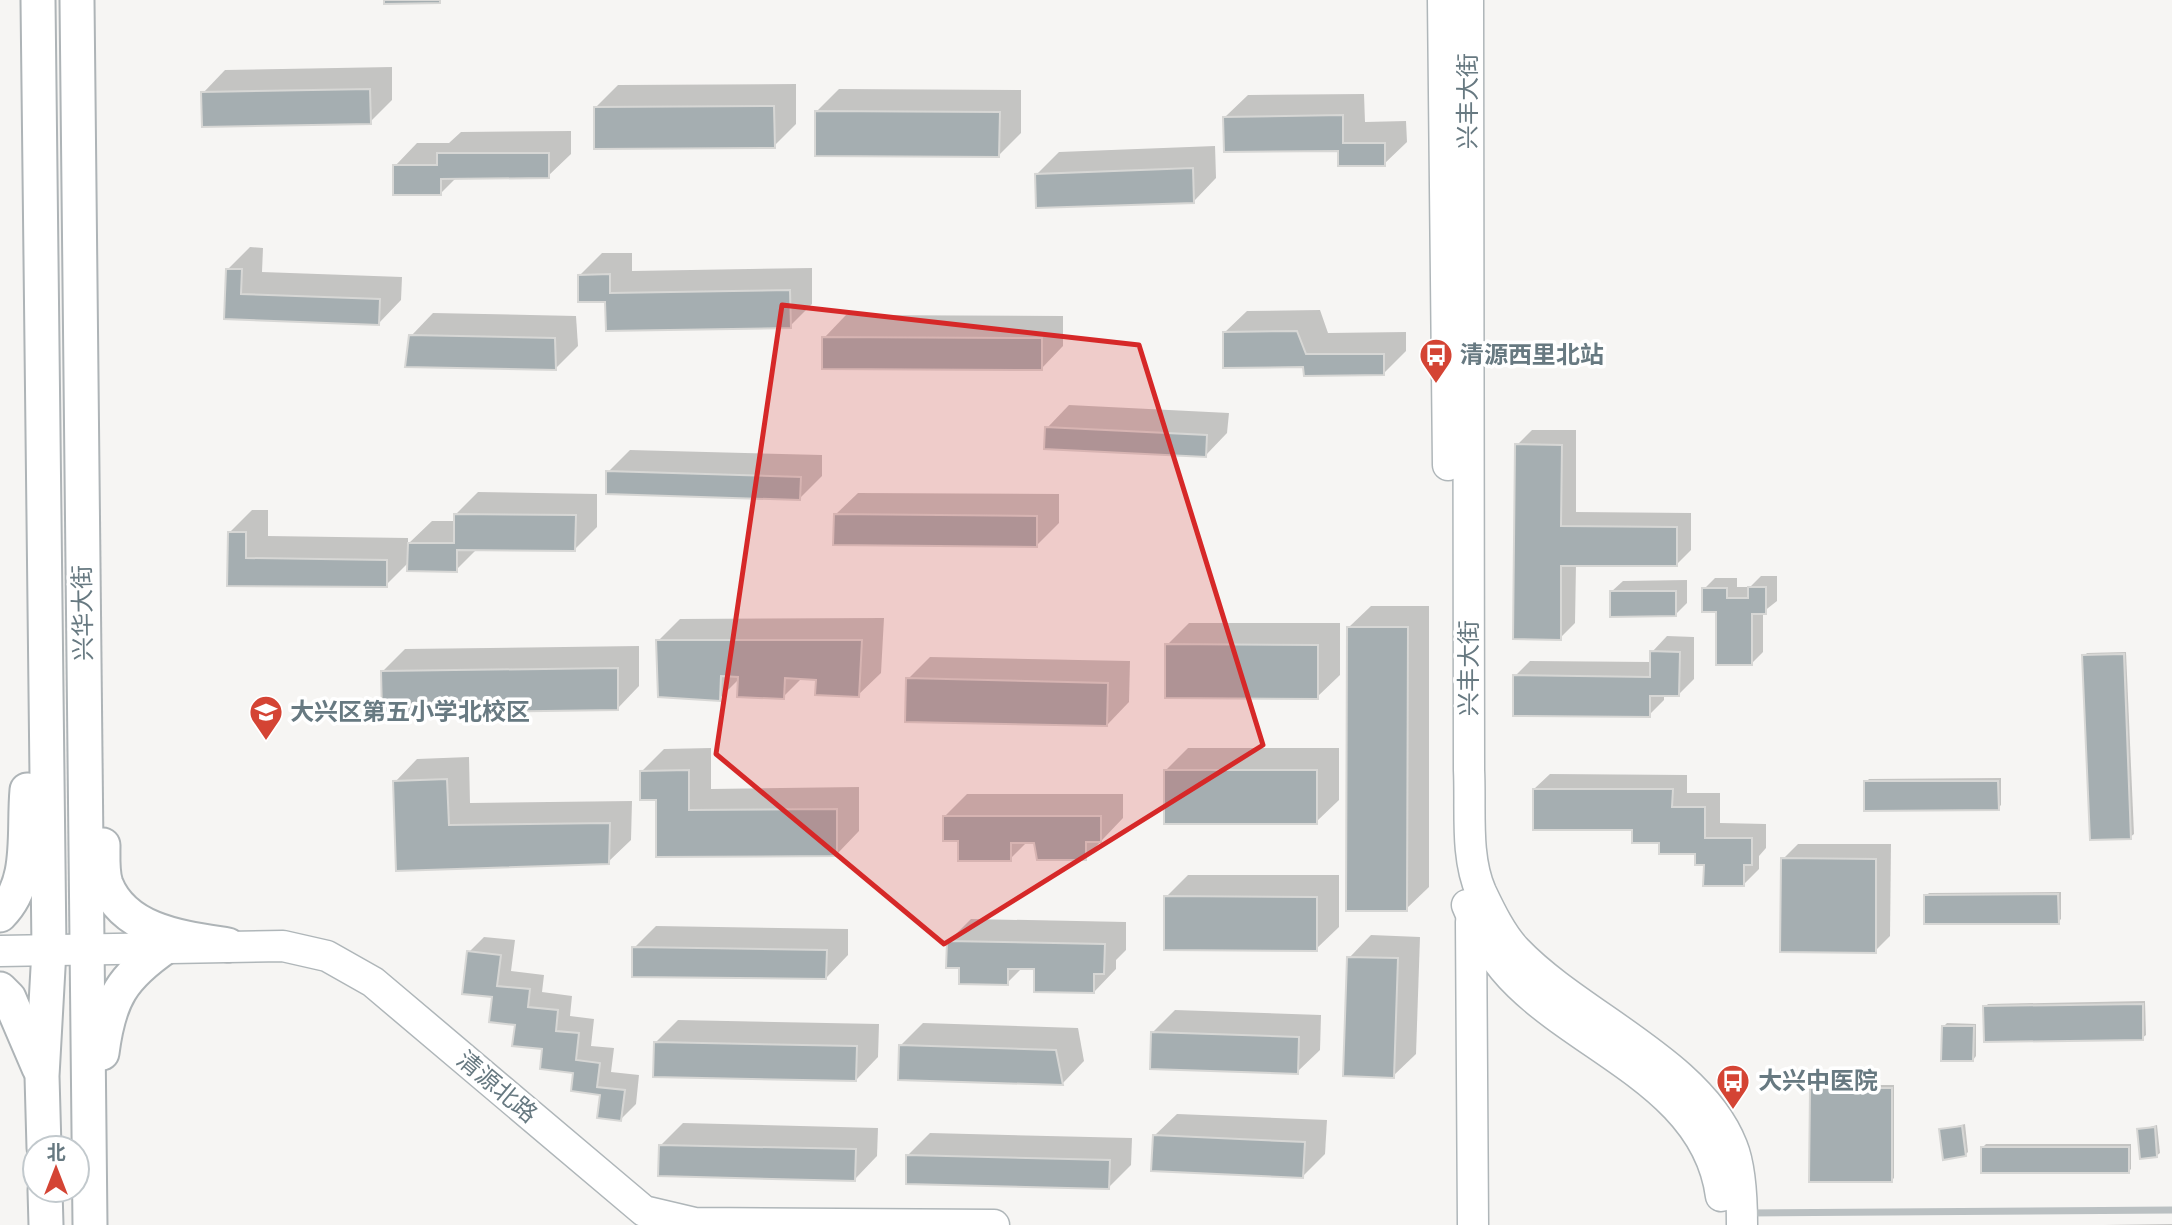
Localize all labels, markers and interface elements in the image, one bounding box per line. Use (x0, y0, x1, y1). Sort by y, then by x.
street label: 兴丰大街 (1454, 53, 1483, 149)
bus stop icon: 清源西里北站 (1417, 336, 1455, 385)
place label: 清源西里北站 (1460, 341, 1604, 370)
street label: 兴华大街 (68, 565, 99, 661)
street label: 兴丰大街 (1455, 620, 1484, 716)
school or university icon: 大兴区第五小学北校区 (247, 693, 285, 742)
place label: 大兴区第五小学北校区 (290, 698, 530, 727)
street label: 清源北路 (451, 1045, 543, 1129)
bus stop icon: 大兴中医院 (1714, 1062, 1752, 1111)
place label: 大兴中医院 (1758, 1067, 1878, 1096)
north arrow (21, 1134, 91, 1204)
text: 北 (46, 1142, 66, 1164)

